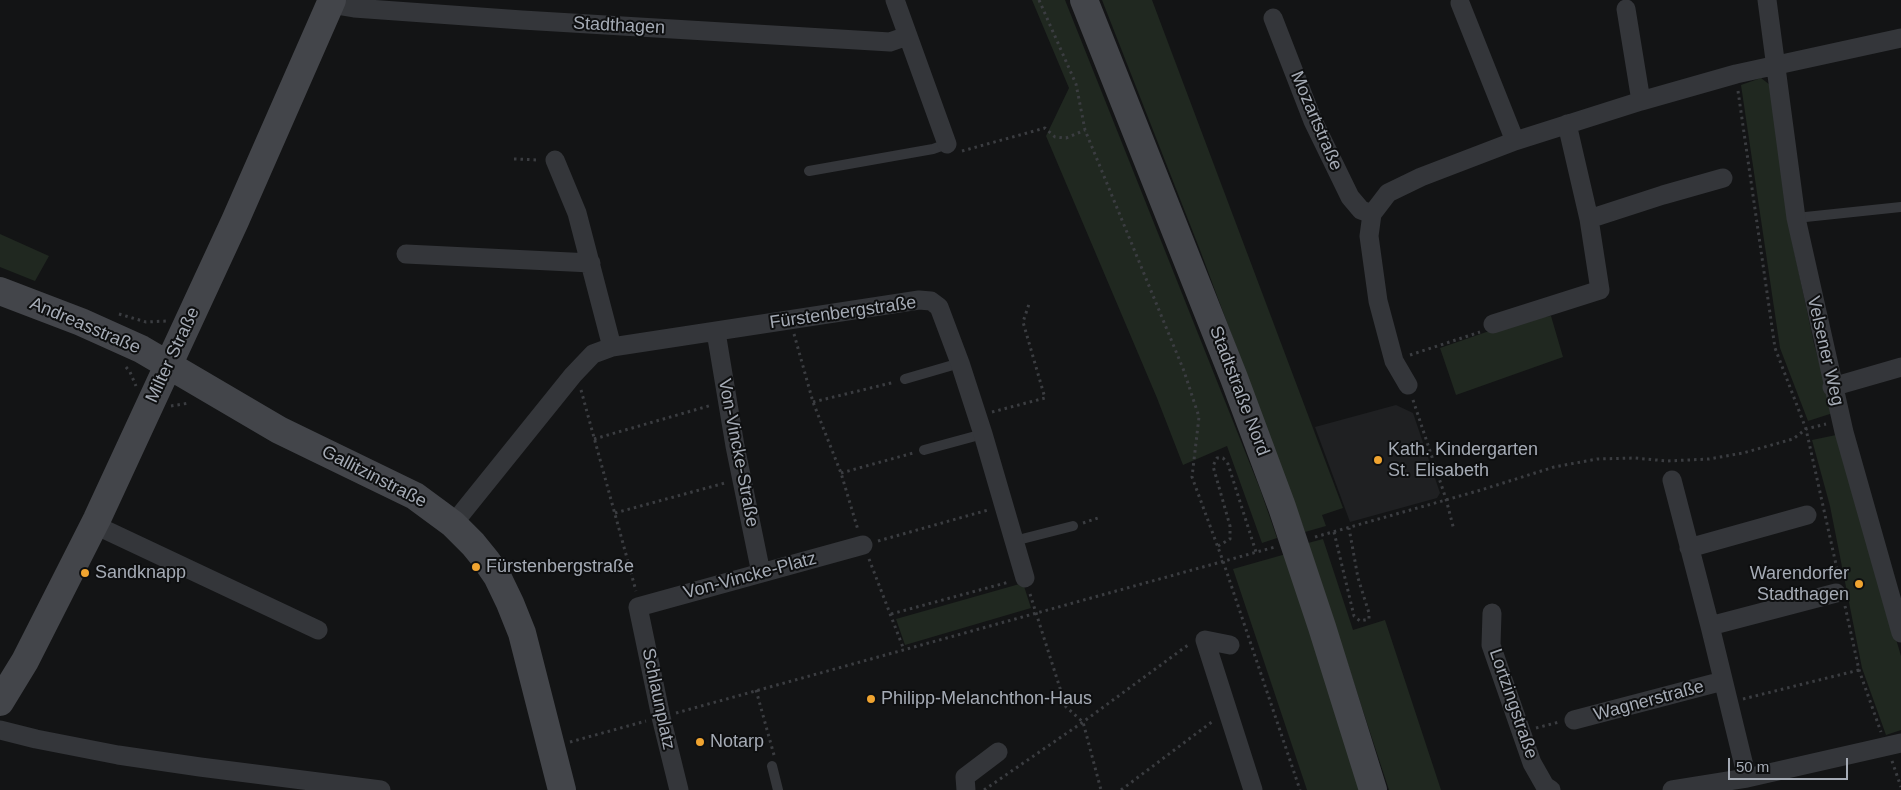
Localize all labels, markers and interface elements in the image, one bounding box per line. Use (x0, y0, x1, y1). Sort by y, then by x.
street label: Stadthagen (572, 13, 666, 39)
street label: Mozartstraße (1285, 68, 1347, 174)
street label: Fürstenbergstraße (768, 292, 918, 334)
street label: Andreasstraße (26, 293, 144, 359)
street label: Velsener Weg (1802, 294, 1848, 408)
street label: Milter Straße (141, 304, 205, 406)
street label: Stadtstraße Nord (1204, 323, 1274, 459)
street label: Von-Vincke-Straße (713, 377, 763, 529)
place label: Kath. Kindergarten St. Elisabeth (1388, 439, 1538, 482)
street label: Gallitzinstraße (318, 441, 430, 513)
marker: Kath. Kindergarten St. Elisabeth (1372, 454, 1384, 466)
street label: Von-Vincke-Platz (681, 548, 819, 604)
place label: Fürstenbergstraße (486, 556, 634, 578)
marker: Fürstenbergstraße (470, 561, 482, 573)
place label: Sandknapp (95, 562, 186, 584)
place label: Warendorfer Stadthagen (1750, 563, 1849, 606)
marker: Sandknapp (79, 567, 91, 579)
marker: Warendorfer Stadthagen (1853, 578, 1865, 590)
street label: Schlaunplatz (637, 646, 679, 752)
street label: Lortzingstraße (1484, 646, 1542, 762)
street label: Wagnerstraße (1591, 676, 1707, 726)
place label: Philipp-Melanchthon-Haus (881, 688, 1092, 710)
marker: Philipp-Melanchthon-Haus (865, 693, 877, 705)
place label: Notarp (710, 731, 764, 753)
marker: Notarp (694, 736, 706, 748)
scale bar (1731, 748, 1851, 780)
text: 50 m (1736, 758, 1769, 775)

